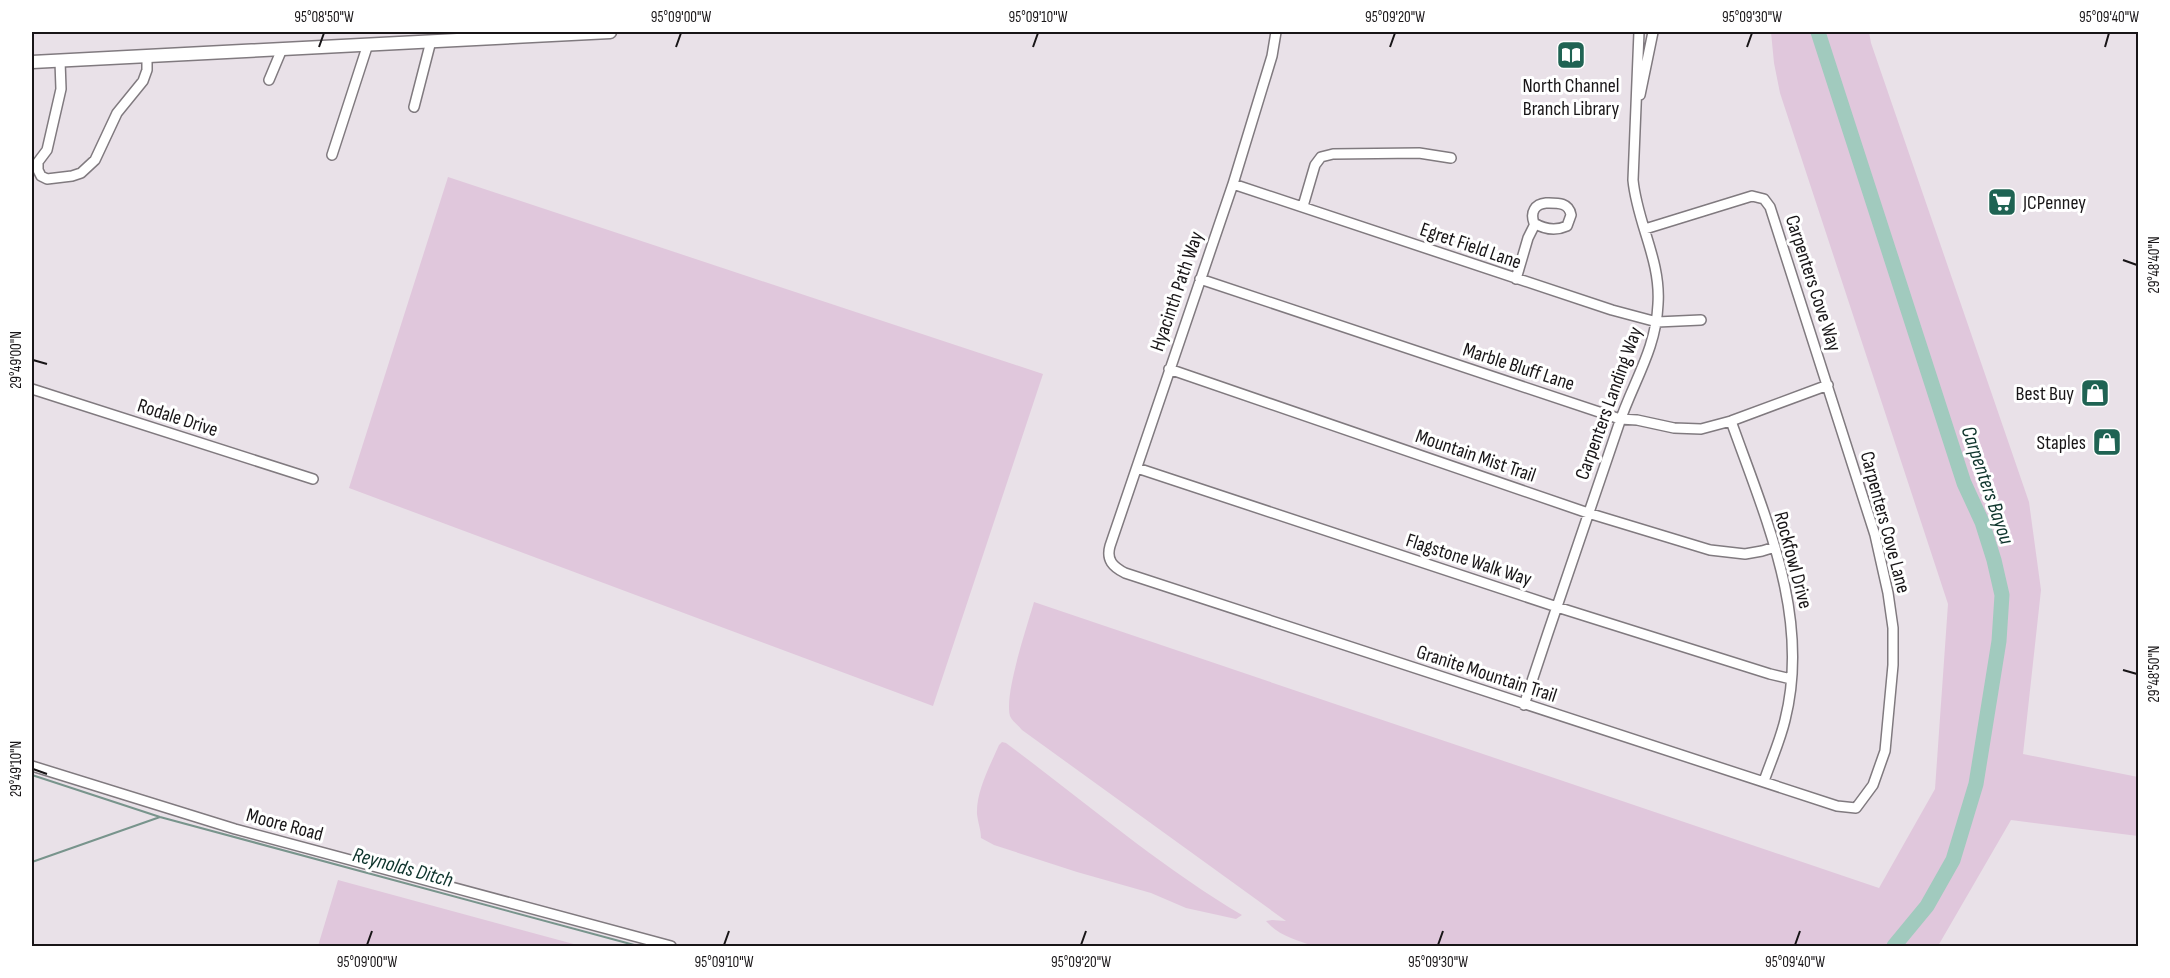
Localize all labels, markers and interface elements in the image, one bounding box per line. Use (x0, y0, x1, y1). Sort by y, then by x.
text: 95°08'50"W (294, 8, 354, 27)
text: 95°09'00"W (651, 8, 711, 27)
text: 95°09'10"W (1009, 8, 1068, 27)
text: 95°09'20"W (1365, 8, 1425, 27)
text: 95°09'30"W (1722, 8, 1782, 27)
text: 95°09'40"W (2079, 8, 2139, 27)
library icon: North Channel Branch Library (1555, 39, 1587, 71)
place label: North Channel Branch Library (1522, 74, 1620, 121)
supermarket icon: JCPenney (1986, 186, 2018, 218)
place label: JCPenney (2022, 191, 2086, 215)
street label: Carpenters Cove Way (1780, 212, 1846, 355)
street label: Egret Field Lane (1417, 217, 1524, 274)
street label: Hyacinth Path Way (1145, 228, 1209, 354)
text: 29°48'40"N (2145, 236, 2164, 294)
street label: Carpenters Landing Way (1570, 323, 1648, 483)
text: 29°49'00"N (7, 331, 26, 389)
street label: Marble Bluff Lane (1460, 338, 1578, 396)
shop icon: Best Buy (2079, 377, 2111, 409)
place label: Best Buy (2016, 382, 2074, 406)
street label: Rodale Drive (134, 394, 221, 442)
water label: Carpenters Bayou (1956, 423, 2020, 548)
street label: Mountain Mist Trail (1412, 424, 1539, 488)
shop icon: Staples (2091, 426, 2123, 458)
place label: Staples (2037, 431, 2086, 455)
street label: Carpenters Cove Lane (1855, 449, 1915, 596)
street label: Rockfowl Drive (1769, 509, 1818, 611)
street label: Flagstone Walk Way (1403, 528, 1535, 592)
street label: Granite Mountain Trail (1413, 640, 1560, 708)
text: 29°48'50"N (2145, 646, 2164, 702)
text: 29°49'10"N (7, 741, 26, 797)
street label: Moore Road (244, 803, 326, 847)
water label: Reynolds Ditch (350, 842, 456, 893)
text: 95°09'00"W (337, 953, 397, 972)
text: 95°09'10"W (695, 953, 754, 972)
text: 95°09'20"W (1051, 953, 1111, 972)
text: 95°09'30"W (1408, 953, 1468, 972)
text: 95°09'40"W (1765, 953, 1825, 972)

